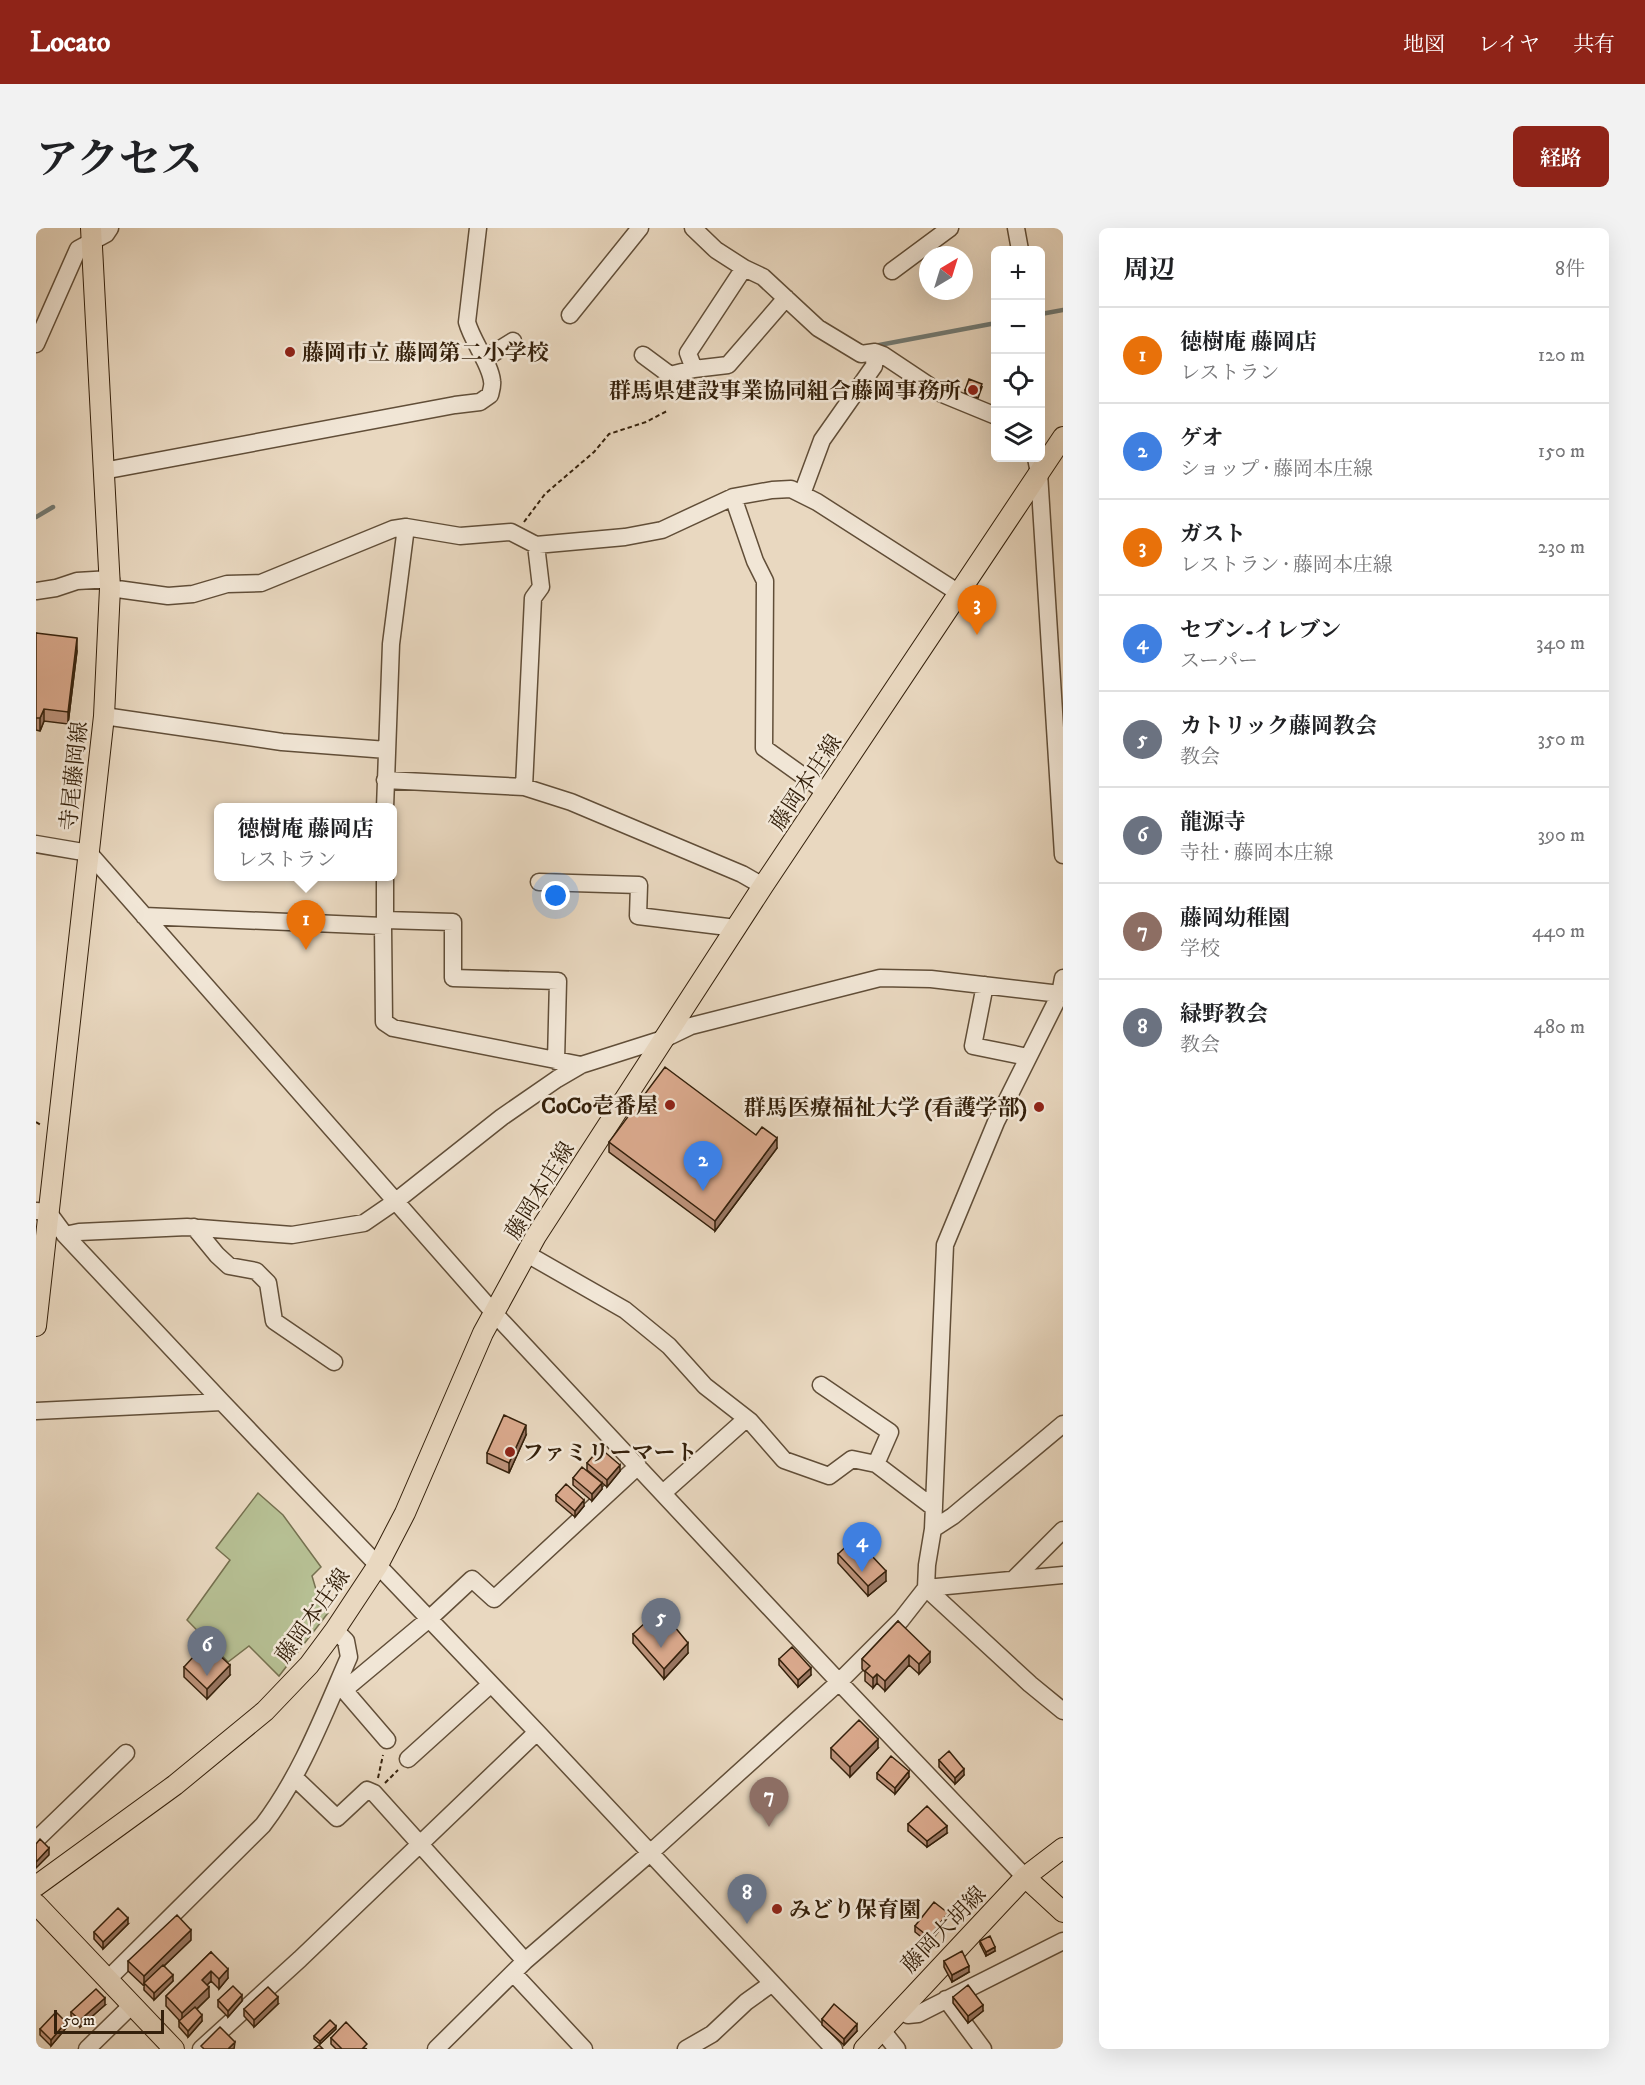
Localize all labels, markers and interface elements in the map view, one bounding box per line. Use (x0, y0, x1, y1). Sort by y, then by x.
text: Locato (30, 25, 110, 60)
text: 地図 (1403, 32, 1445, 58)
text: レイヤ (1478, 32, 1540, 58)
text: 共有 (1573, 32, 1615, 58)
button: 経路 (1513, 126, 1609, 187)
text: アクセス (36, 135, 203, 187)
north arrow (919, 246, 973, 300)
map controls (991, 246, 1045, 462)
button: + (991, 246, 1045, 300)
text: 周辺 (1123, 254, 1175, 287)
text: 8件 (1555, 257, 1585, 282)
button: − (991, 300, 1045, 354)
text: 徳樹庵 藤岡店 (1180, 329, 1317, 356)
place label: 藤岡市立 藤岡第二小学校 (302, 340, 549, 367)
text: 1 (1139, 343, 1146, 368)
text: 120 m (1538, 343, 1585, 368)
marker: 藤岡市立 藤岡第二小学校 (283, 345, 297, 359)
button: locate (991, 354, 1045, 408)
text: レストラン (1180, 361, 1279, 386)
place label: 群馬県建設事業協同組合藤岡事務所 (609, 378, 961, 405)
marker: 群馬県建設事業協同組合藤岡事務所 (966, 383, 980, 397)
button: layers (991, 408, 1045, 462)
text: ゲオ (1180, 425, 1224, 452)
text: 2 (1138, 439, 1147, 464)
text: 150 m (1538, 439, 1585, 464)
text: ショップ · 藤岡本庄線 (1180, 457, 1373, 482)
text: ガスト (1180, 521, 1246, 548)
text: 3 (1139, 535, 1146, 560)
text: 230 m (1538, 535, 1585, 560)
text: レストラン · 藤岡本庄線 (1180, 553, 1393, 578)
pin: 3 (958, 586, 996, 635)
text: セブン-イレブン (1180, 617, 1341, 644)
text: 4 (1137, 631, 1148, 656)
text: 340 m (1536, 631, 1585, 656)
text: スーパー (1180, 649, 1258, 674)
text: カトリック藤岡教会 (1180, 713, 1377, 740)
street label: 寺尾藤岡線 (55, 720, 94, 832)
text: 5 (1138, 727, 1147, 752)
text: 350 m (1538, 727, 1585, 752)
street label: 藤岡本庄線 (764, 730, 848, 836)
text: 教会 (1180, 745, 1220, 770)
popup (214, 803, 397, 881)
text: 龍源寺 (1180, 809, 1246, 836)
text: 徳樹庵 藤岡店 (237, 816, 374, 843)
text: 6 (1137, 823, 1148, 848)
text: 390 m (1537, 823, 1585, 848)
text: 寺社 · 藤岡本庄線 (1180, 841, 1333, 866)
text: レストラン (237, 848, 337, 873)
your location (541, 881, 570, 910)
pin: 1 (286, 900, 326, 950)
text: 藤岡幼稚園 (1180, 905, 1290, 932)
text: 7 (1137, 919, 1148, 944)
text: 440 m (1532, 919, 1585, 944)
text: 学校 (1180, 937, 1220, 962)
text: 緑野教会 (1180, 1001, 1268, 1028)
text: 8 (1137, 1015, 1148, 1040)
text: 480 m (1533, 1015, 1585, 1040)
text: 教会 (1180, 1033, 1220, 1058)
place label: CoCo壱番屋 (541, 1093, 658, 1120)
place label: 群馬医療福祉大学 (看護学部) (744, 1095, 1027, 1122)
marker: CoCo壱番屋 (663, 1098, 677, 1112)
marker: 群馬医療福祉大学 (看護学部) (1032, 1100, 1046, 1114)
street label: 藤岡本庄線 (500, 1137, 581, 1245)
pin: 2 (684, 1142, 722, 1191)
place label: ファミリーマート (522, 1440, 698, 1467)
marker: ファミリーマート (503, 1445, 517, 1459)
pin: 4 (842, 1522, 882, 1572)
street label: 藤岡本庄線 (270, 1563, 356, 1668)
pin: 5 (642, 1598, 680, 1648)
pin: 6 (188, 1626, 226, 1676)
pin: 7 (750, 1778, 788, 1827)
pin: 8 (728, 1874, 766, 1924)
street label: 藤岡大胡線 (896, 1881, 992, 1979)
place label: みどり保育園 (789, 1897, 921, 1924)
marker: みどり保育園 (770, 1902, 784, 1916)
scale bar (54, 2007, 164, 2034)
text: 50 m (63, 2010, 95, 2030)

